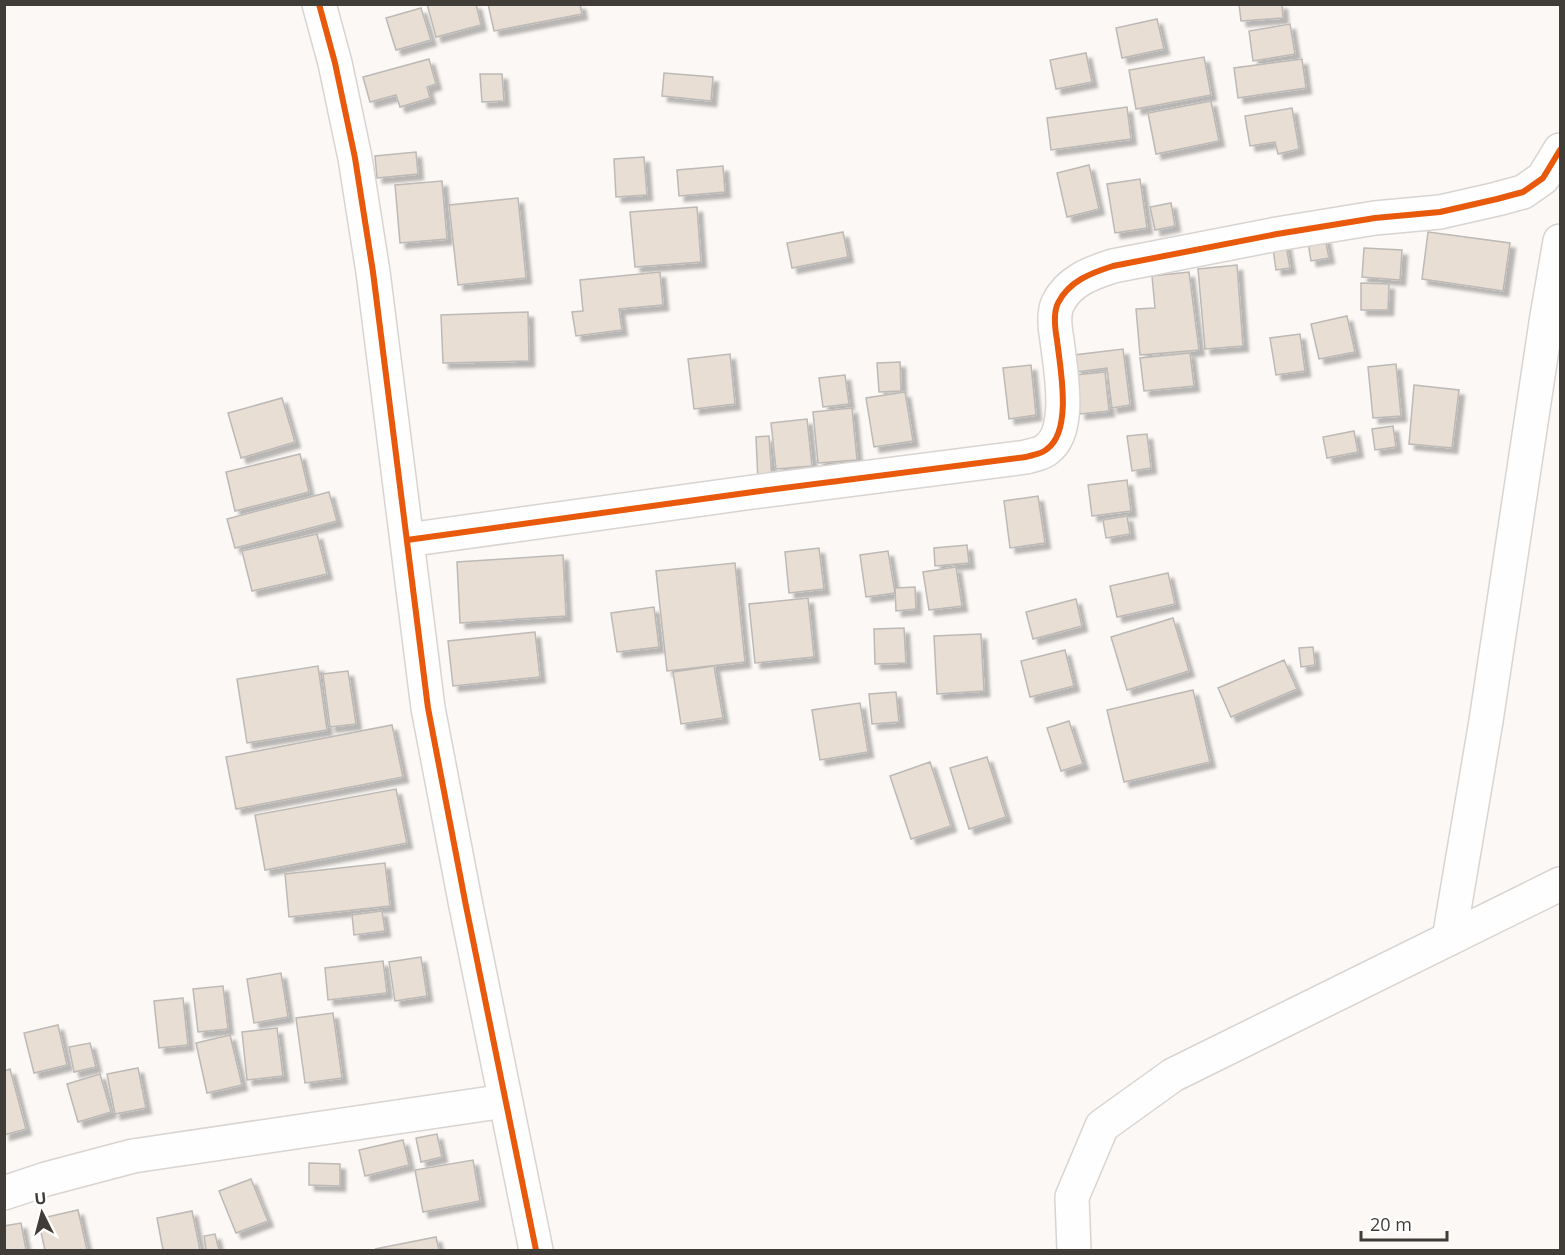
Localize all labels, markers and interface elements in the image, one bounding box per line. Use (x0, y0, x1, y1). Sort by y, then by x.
north arrow (12, 1183, 72, 1243)
text: U (33, 1187, 48, 1210)
scale bar (1361, 1204, 1446, 1242)
text: 20 m (1370, 1212, 1412, 1236)

